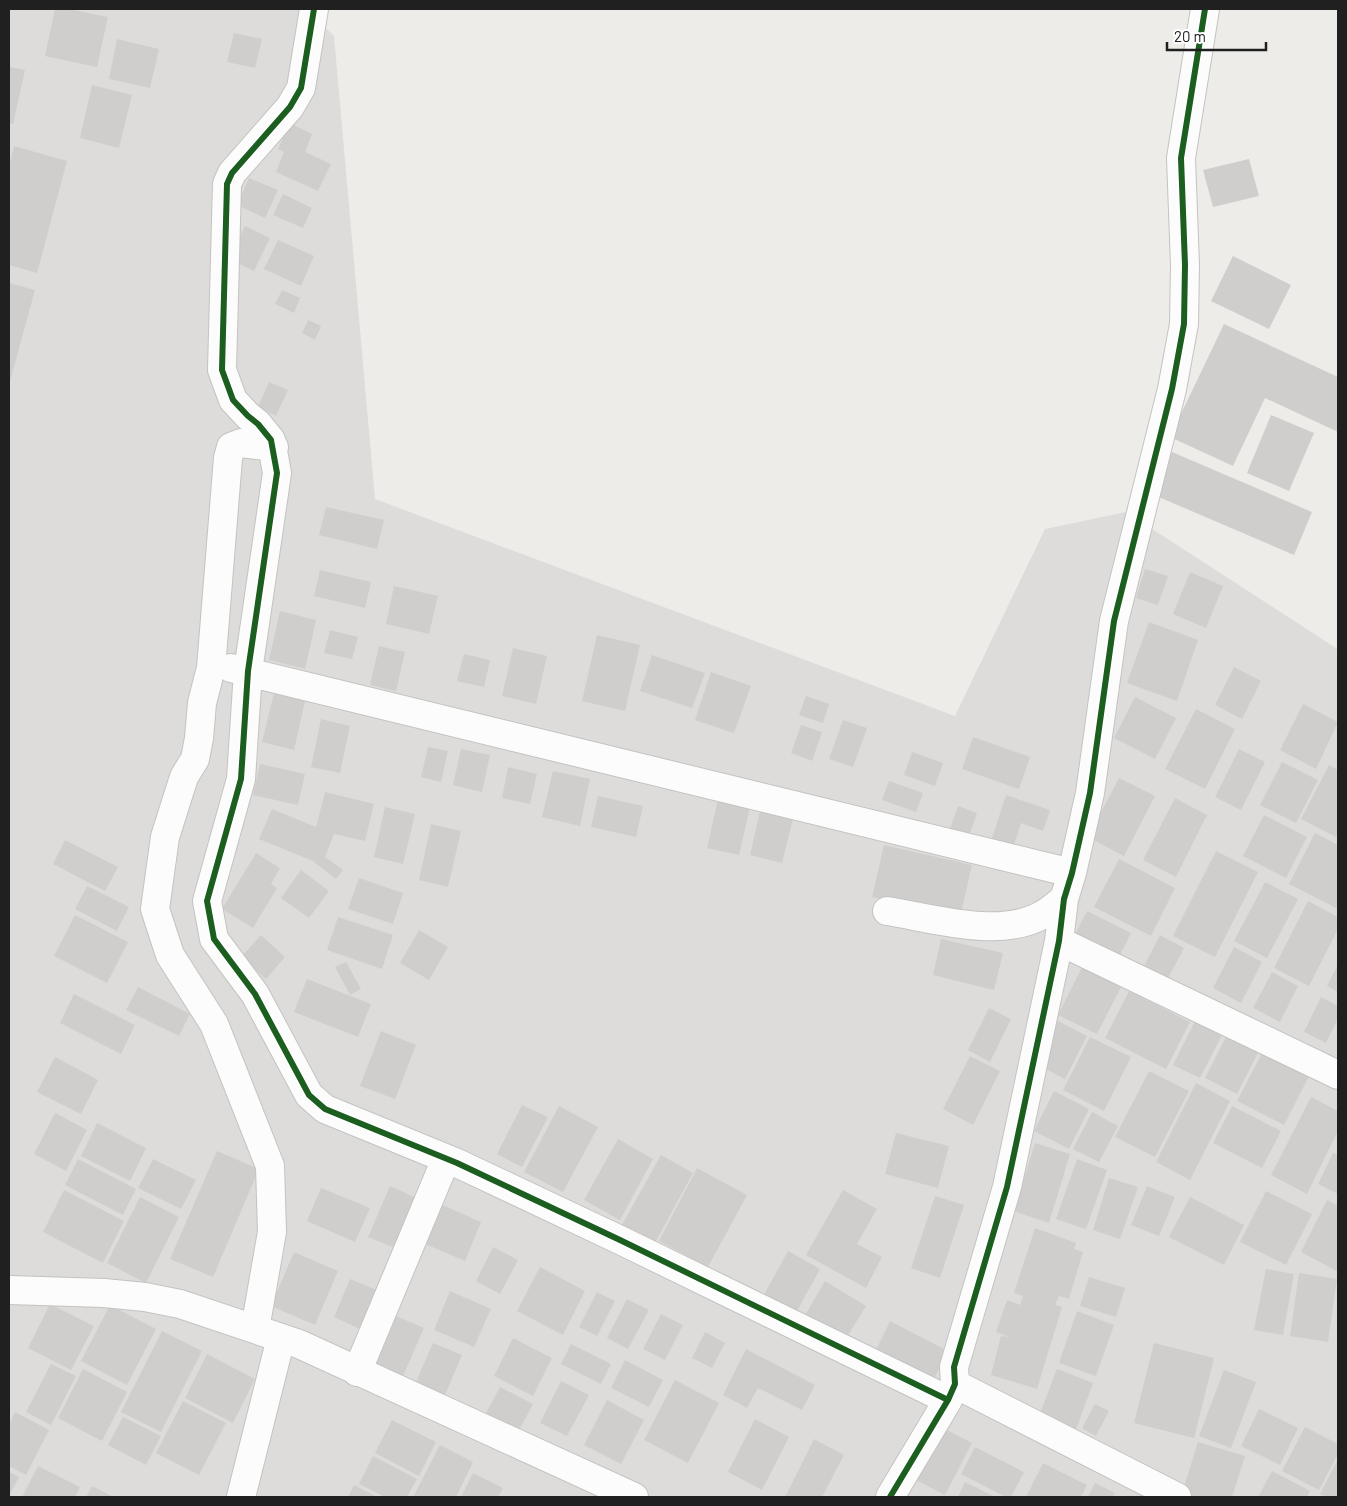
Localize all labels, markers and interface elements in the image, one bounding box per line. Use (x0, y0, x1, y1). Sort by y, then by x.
scale bar (1167, 20, 1266, 52)
text: 20 m (1174, 27, 1206, 45)

